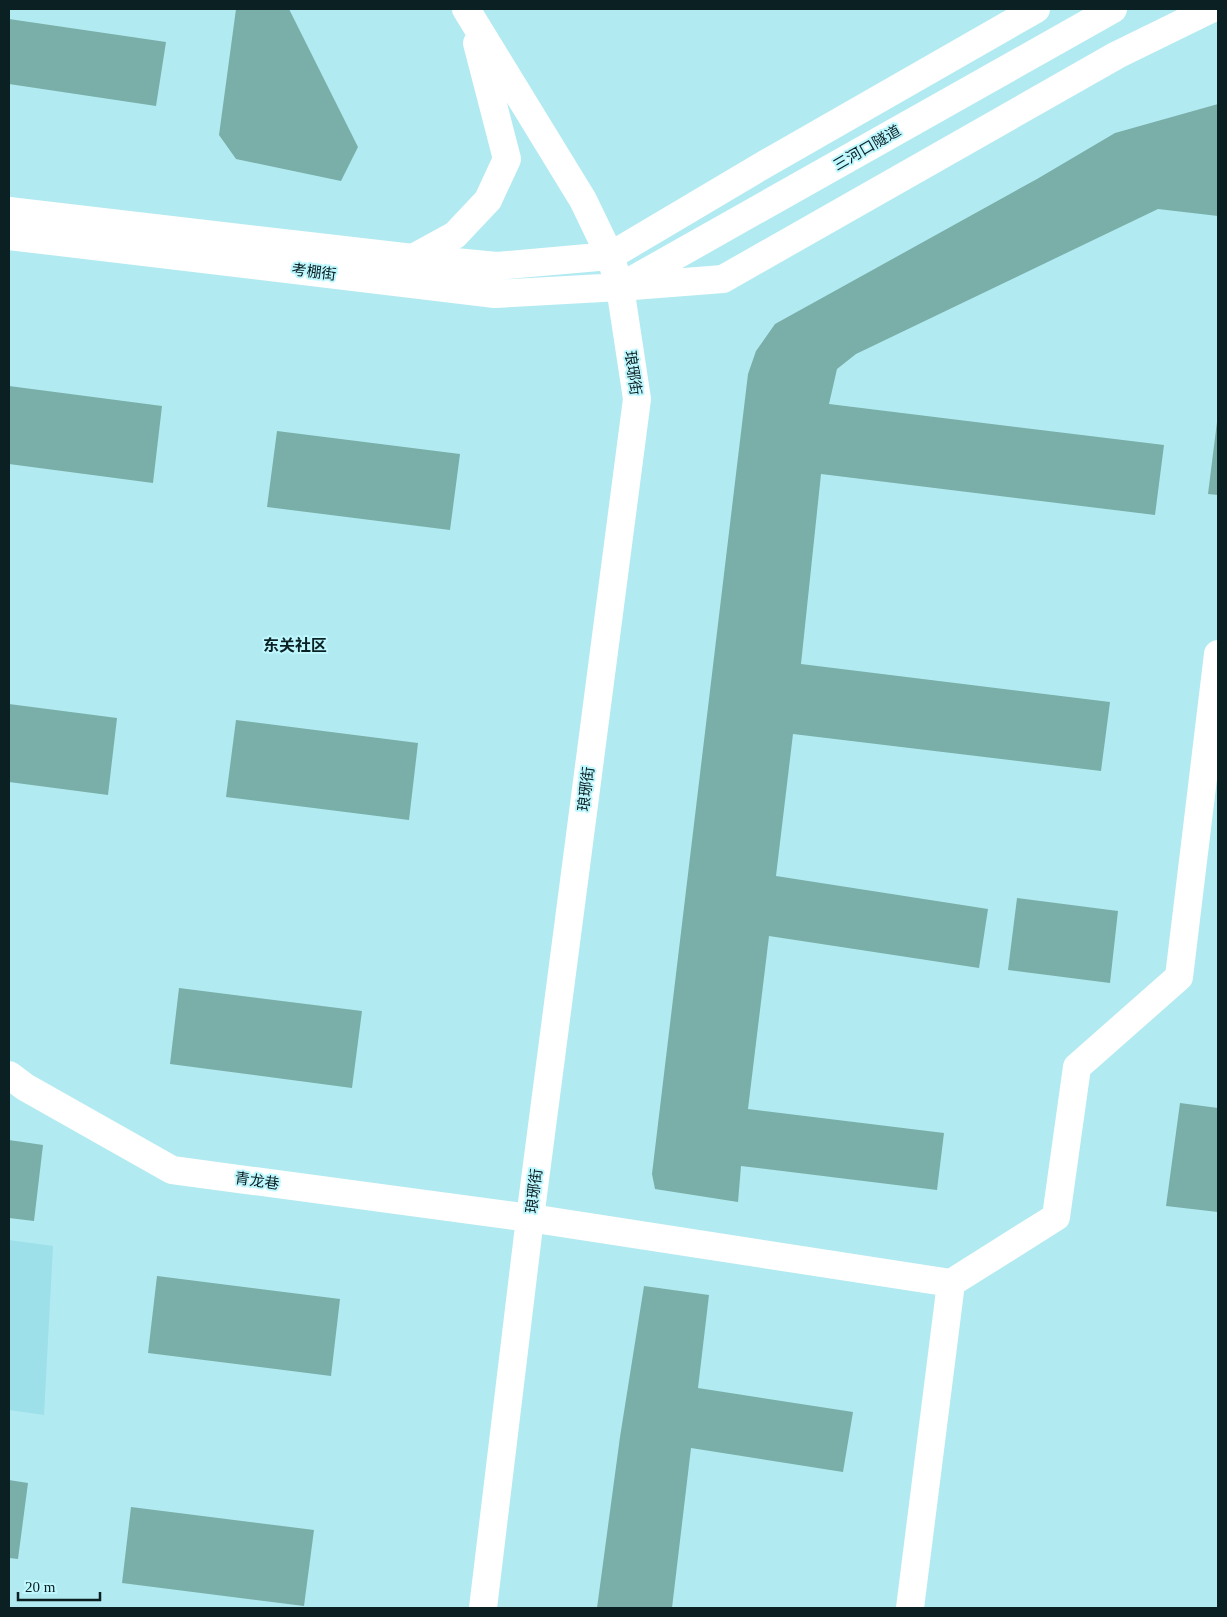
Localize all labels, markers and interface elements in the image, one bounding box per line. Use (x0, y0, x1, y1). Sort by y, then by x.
street label: 三河口隧道 (831, 122, 903, 174)
street label: 考棚街 (291, 261, 337, 283)
street label: 琅琊街 (622, 350, 644, 396)
district label: 东关社区 (263, 636, 327, 654)
street label: 琅琊街 (575, 766, 597, 812)
street label: 琅琊街 (523, 1168, 545, 1214)
street label: 青龙巷 (234, 1169, 281, 1192)
scale bar (18, 1570, 100, 1602)
text: 20 m (25, 1579, 56, 1595)

